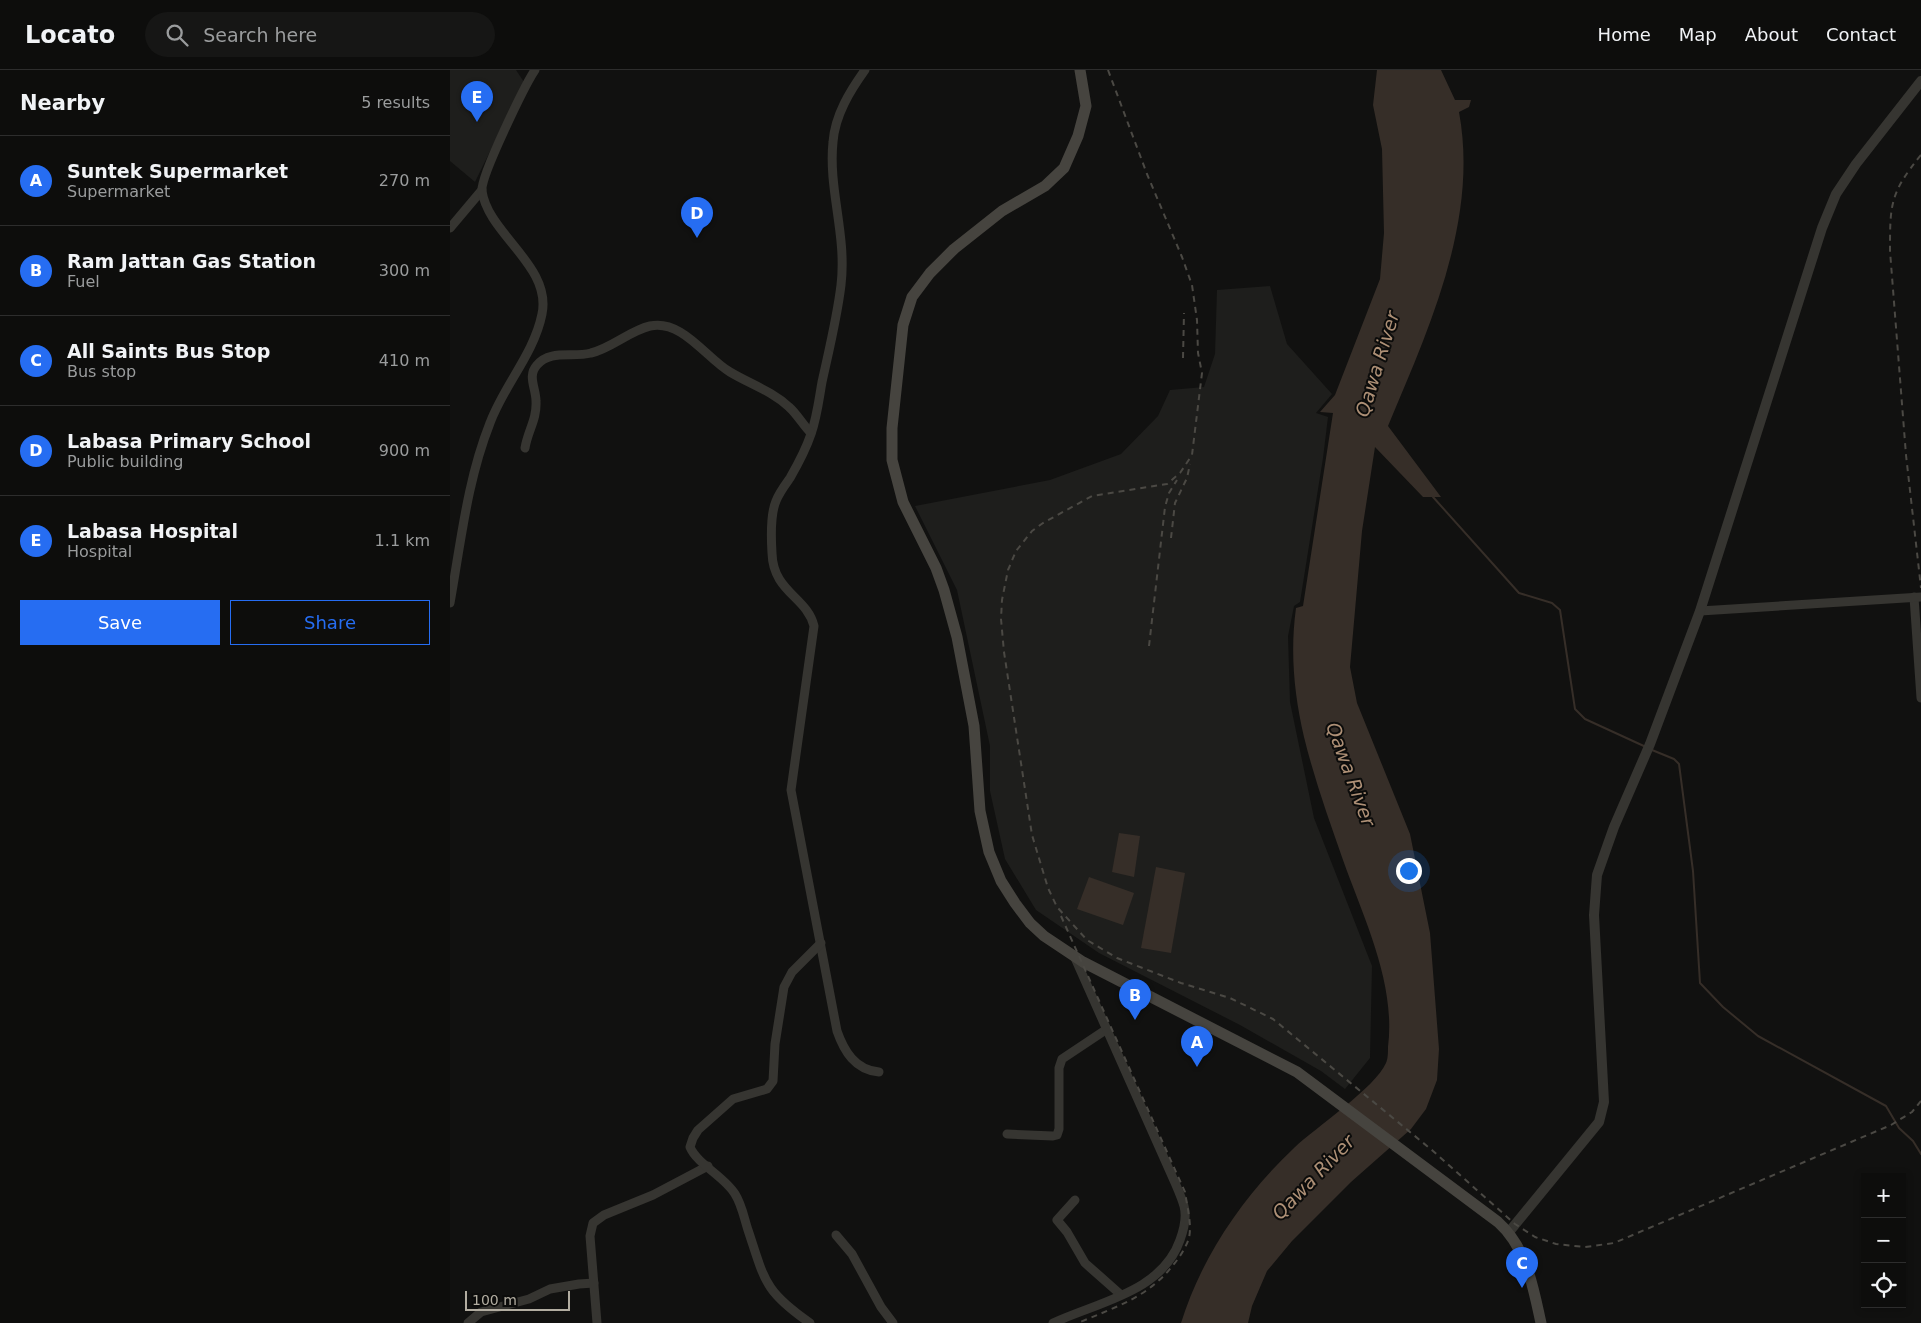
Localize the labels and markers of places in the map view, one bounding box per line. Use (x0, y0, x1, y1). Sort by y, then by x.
pin: E (461, 81, 493, 122)
pin: D (681, 197, 713, 238)
pin: B (1119, 979, 1151, 1020)
pin: A (1181, 1026, 1213, 1067)
pin: C (1506, 1247, 1538, 1288)

